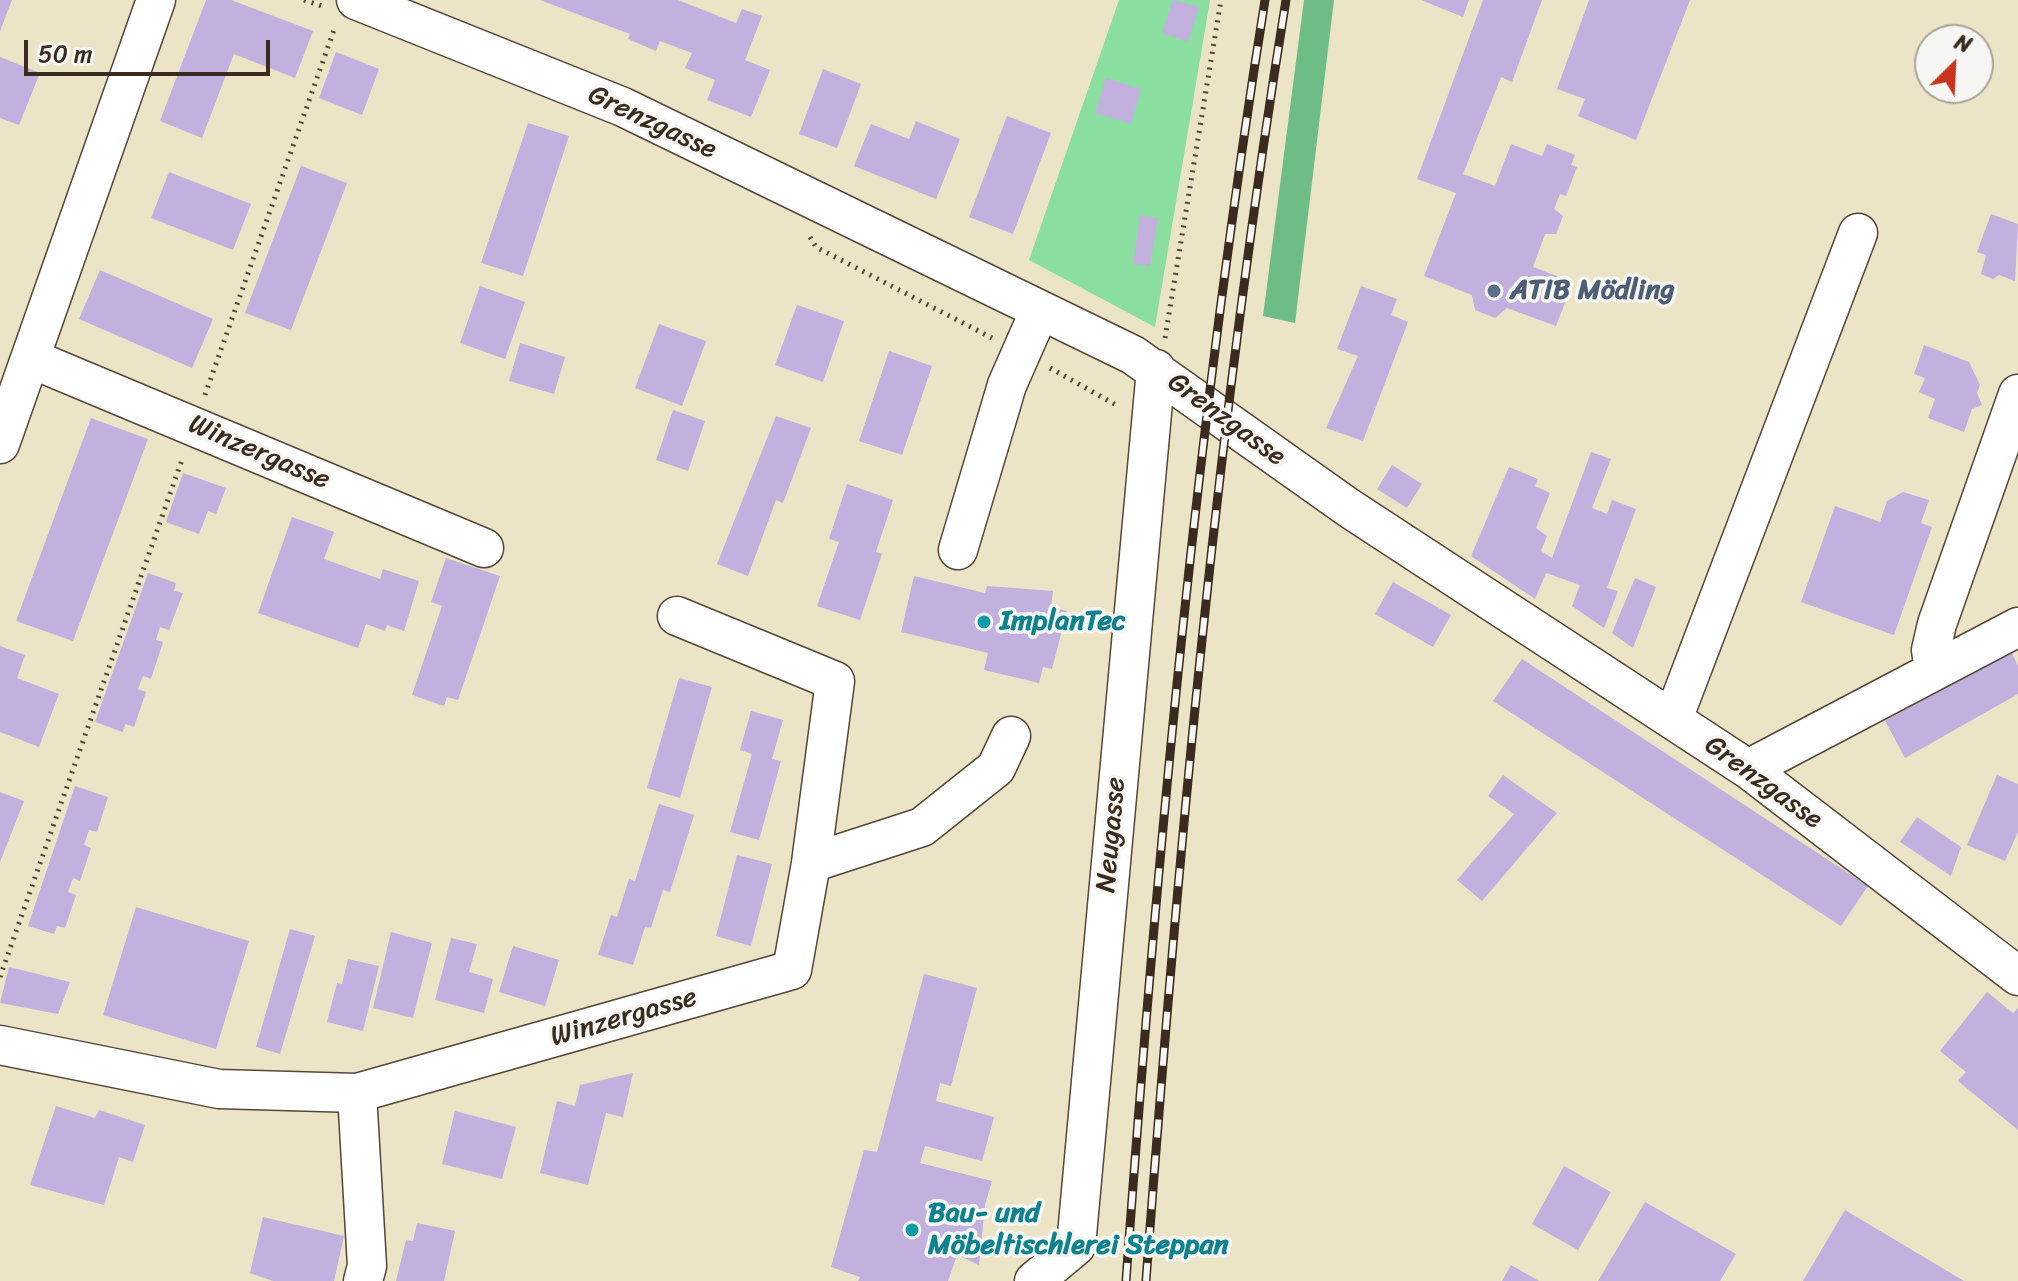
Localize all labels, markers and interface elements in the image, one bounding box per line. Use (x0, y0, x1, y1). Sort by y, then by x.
text: N (1948, 23, 1978, 64)
scale bar (28, 24, 274, 74)
north arrow (1914, 24, 1994, 104)
text: 50 m (38, 33, 93, 75)
street label: Grenzgasse (582, 79, 722, 167)
place label: ATIB Mödling (1510, 274, 1675, 308)
marker: ATIB Mödling (1485, 282, 1503, 300)
street label: Grenzgasse (1160, 366, 1292, 474)
street label: Winzergasse (183, 408, 335, 498)
place label: ImplanTec (1000, 605, 1126, 639)
marker: ImplanTec (975, 613, 993, 631)
street label: Grenzgasse (1697, 729, 1829, 837)
street label: Neugasse (1090, 776, 1134, 894)
street label: Winzergasse (547, 981, 701, 1055)
place label: Bau- und Möbeltischlerei Steppan (928, 1197, 1229, 1263)
marker: Bau- und Möbeltischlerei Steppan (903, 1221, 921, 1239)

